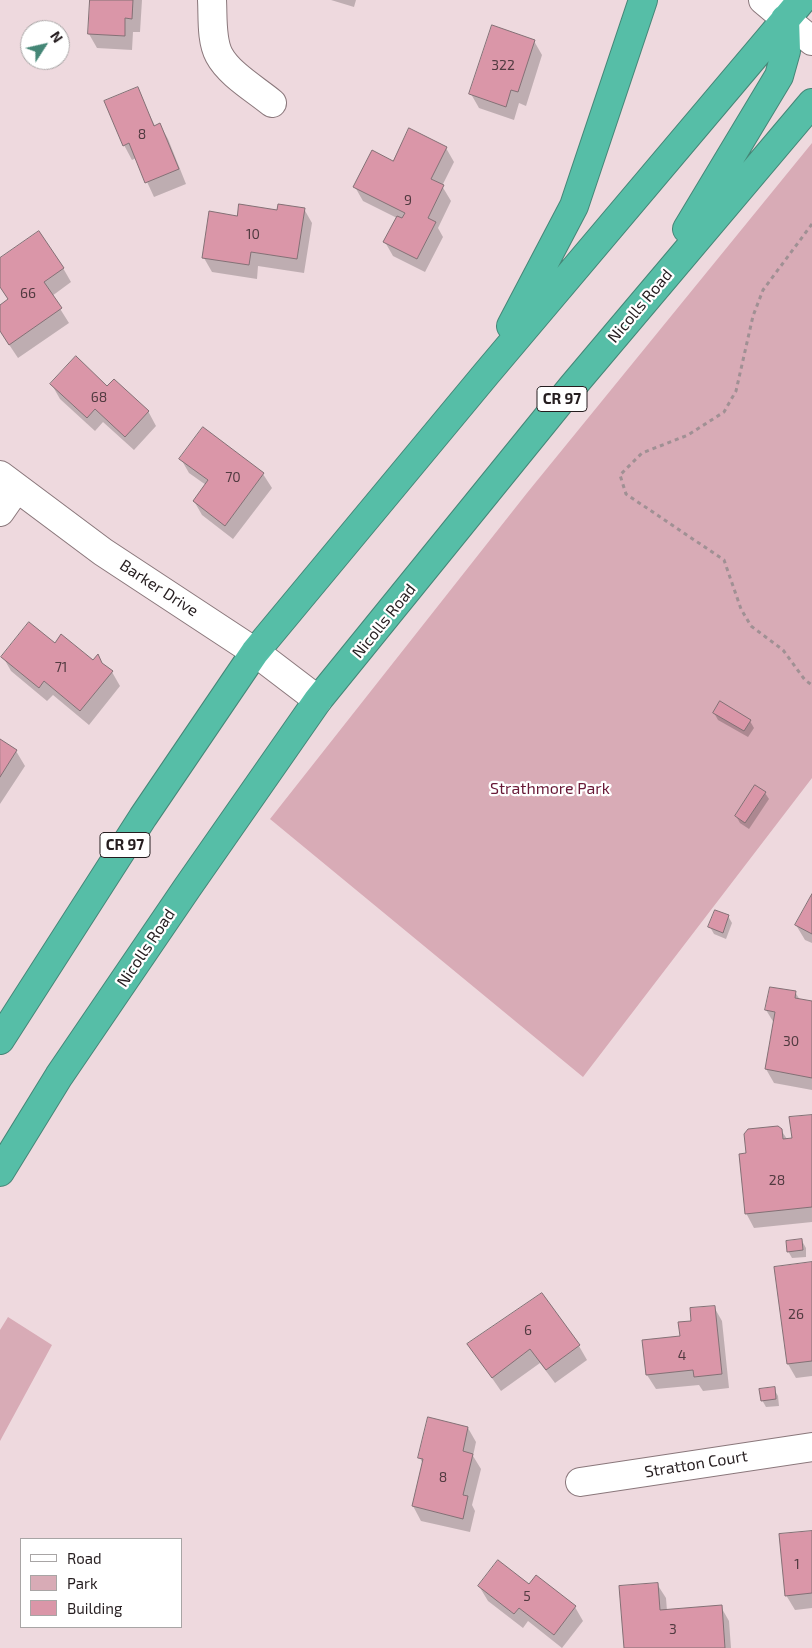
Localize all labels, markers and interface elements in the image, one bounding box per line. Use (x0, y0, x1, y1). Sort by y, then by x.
north arrow (20, 20, 70, 70)
text: N (47, 28, 67, 46)
house number: 322 (491, 57, 515, 73)
house number: 8 (138, 126, 146, 142)
house number: 9 (404, 192, 412, 208)
house number: 10 (246, 226, 260, 242)
street label: Nicolls Road (604, 265, 676, 347)
house number: 66 (20, 285, 36, 301)
road number: CR 97 (537, 386, 587, 412)
house number: 68 (91, 389, 107, 405)
house number: 70 (225, 469, 241, 485)
street label: Barker Drive (116, 556, 202, 620)
street label: Nicolls Road (348, 580, 420, 662)
house number: 71 (55, 659, 67, 675)
park label: Strathmore Park (490, 779, 610, 799)
road number: CR 97 (100, 832, 150, 858)
street label: Nicolls Road (113, 905, 179, 991)
house number: 30 (783, 1033, 799, 1049)
house number: 28 (769, 1172, 785, 1188)
house number: 26 (788, 1306, 804, 1322)
house number: 6 (524, 1322, 532, 1338)
house number: 4 (678, 1347, 686, 1363)
street label: Stratton Court (643, 1446, 749, 1482)
house number: 8 (439, 1469, 447, 1485)
legend (20, 1538, 182, 1628)
text: Road (67, 1549, 102, 1567)
house number: 1 (794, 1556, 800, 1572)
text: Park (67, 1574, 98, 1592)
house number: 5 (523, 1588, 531, 1604)
text: Building (67, 1599, 122, 1617)
house number: 3 (669, 1621, 677, 1637)

